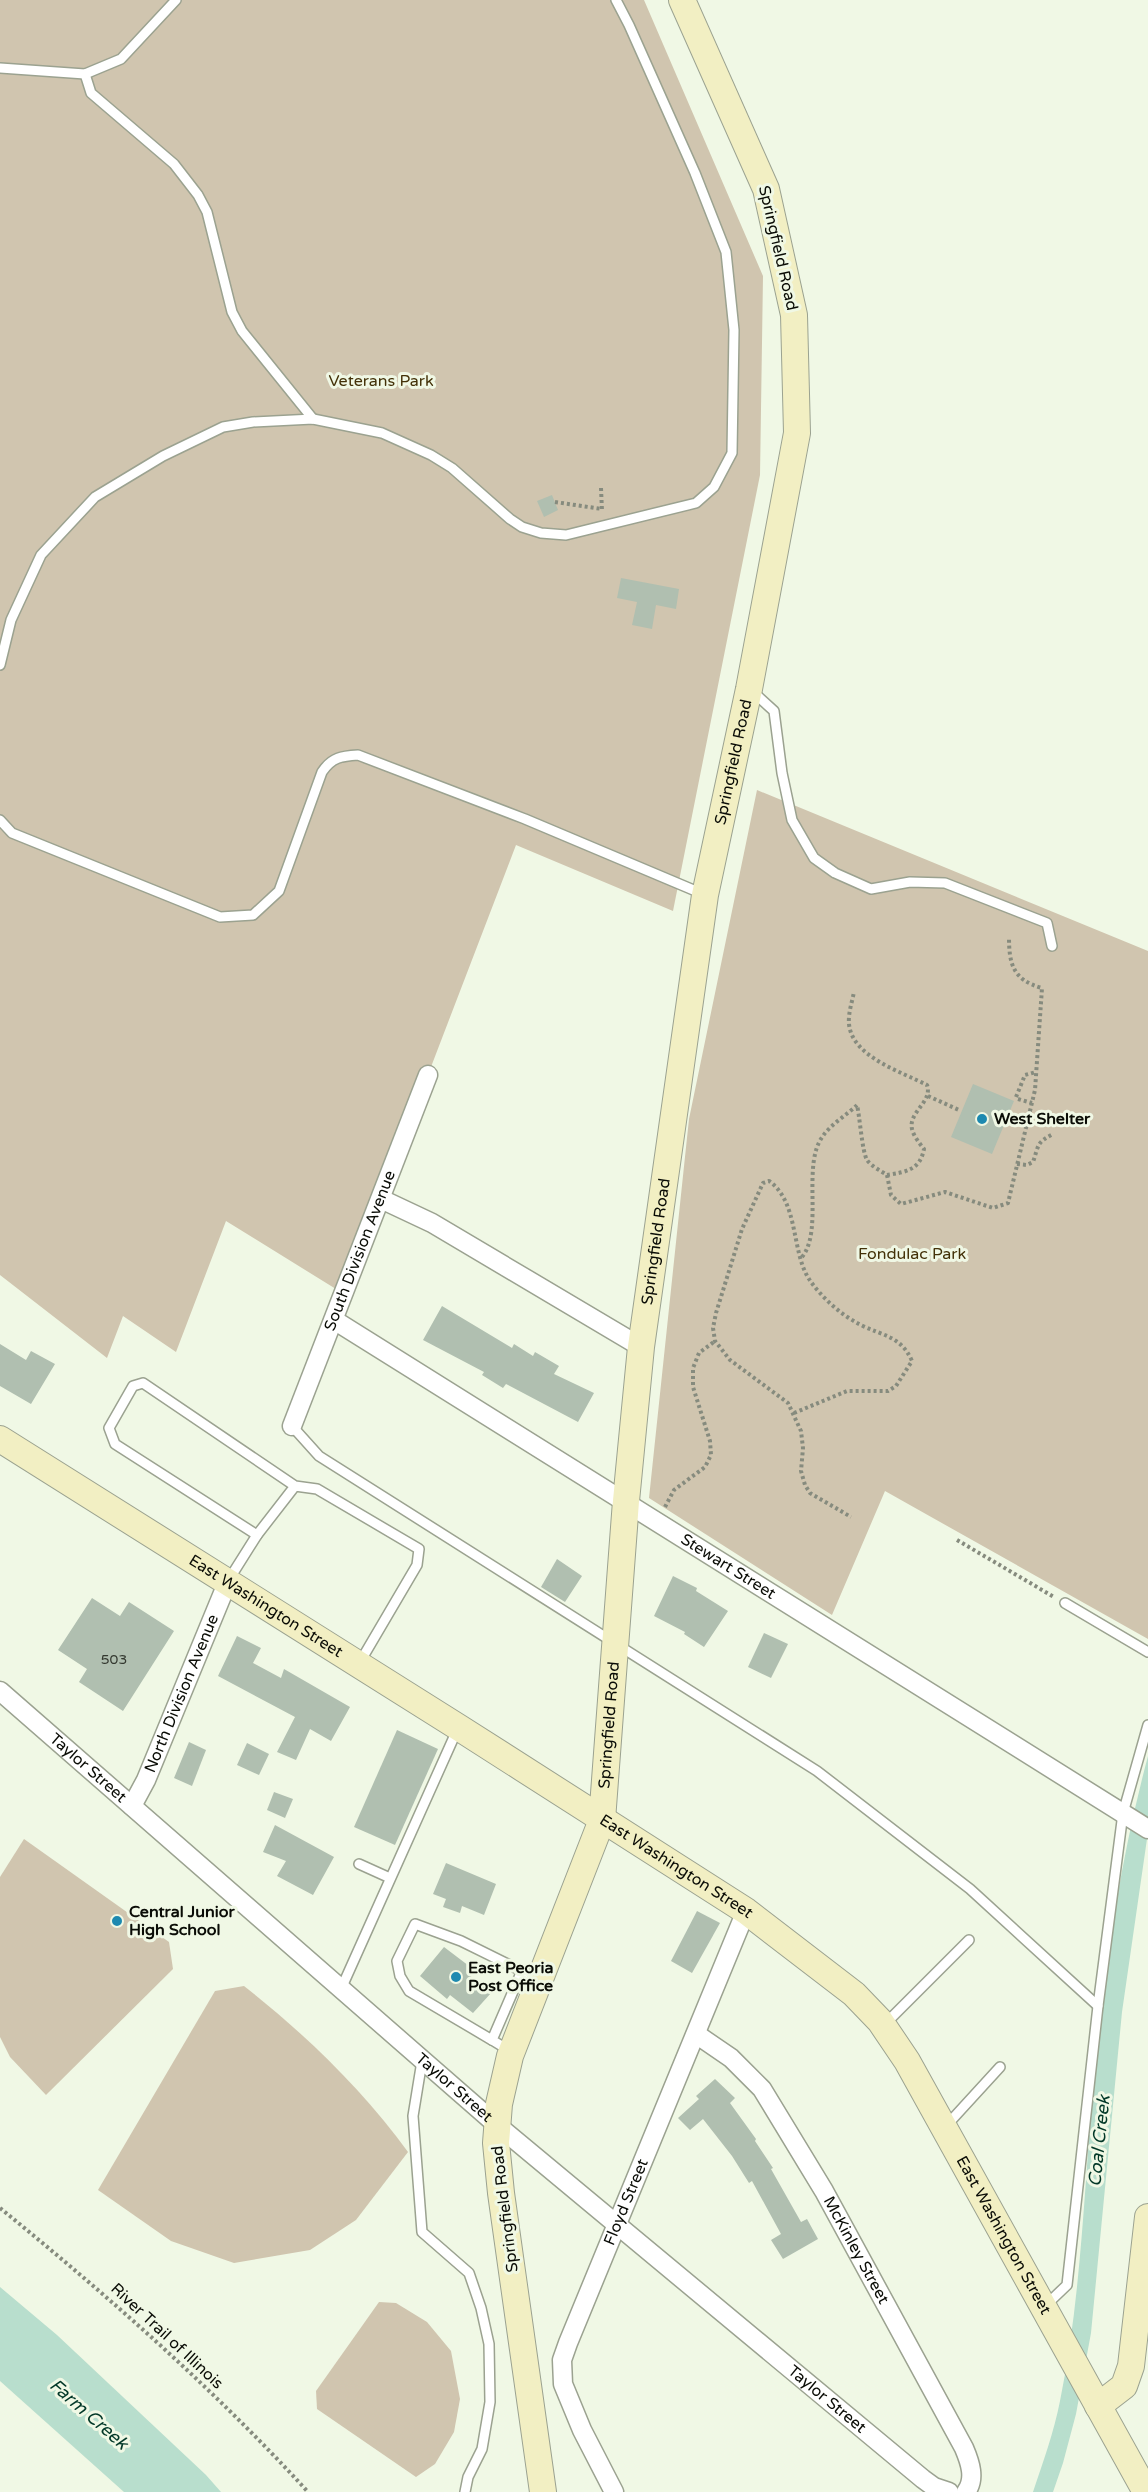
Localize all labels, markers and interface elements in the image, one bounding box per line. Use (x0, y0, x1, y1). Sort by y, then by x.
street label: Springfield Road (754, 184, 802, 312)
park label: Veterans Park (328, 371, 434, 391)
street label: Springfield Road (710, 697, 757, 826)
place label: West Shelter (994, 1109, 1091, 1129)
marker: West Shelter (975, 1112, 989, 1126)
street label: South Division Avenue (320, 1168, 400, 1334)
street label: Springfield Road (637, 1177, 675, 1306)
park label: Fondulac Park (858, 1244, 966, 1264)
street label: Stewart Street (677, 1529, 779, 1604)
street label: East Washington Street (185, 1550, 347, 1662)
street label: North Division Avenue (140, 1611, 223, 1776)
house number: 503 (101, 1651, 127, 1668)
street label: Springfield Road (594, 1661, 624, 1789)
street label: Taylor Street (45, 1729, 131, 1807)
street label: East Washington Street (596, 1810, 757, 1923)
place label: Central Junior High School (129, 1902, 236, 1940)
marker: Central Junior High School (110, 1914, 124, 1928)
place label: East Peoria Post Office (468, 1958, 553, 1996)
marker: East Peoria Post Office (449, 1970, 463, 1984)
street label: Taylor Street (412, 2049, 497, 2127)
water label: Coal Creek (1083, 2093, 1115, 2188)
street label: Springfield Road (487, 2145, 523, 2273)
street label: East Washington Street (952, 2152, 1056, 2318)
street label: Floyd Street (599, 2156, 653, 2248)
street label: McKinley Street (819, 2193, 894, 2308)
street label: River Trail of Illinois (107, 2279, 227, 2393)
street label: Taylor Street (784, 2361, 870, 2438)
water label: Farm Creek (45, 2374, 134, 2455)

